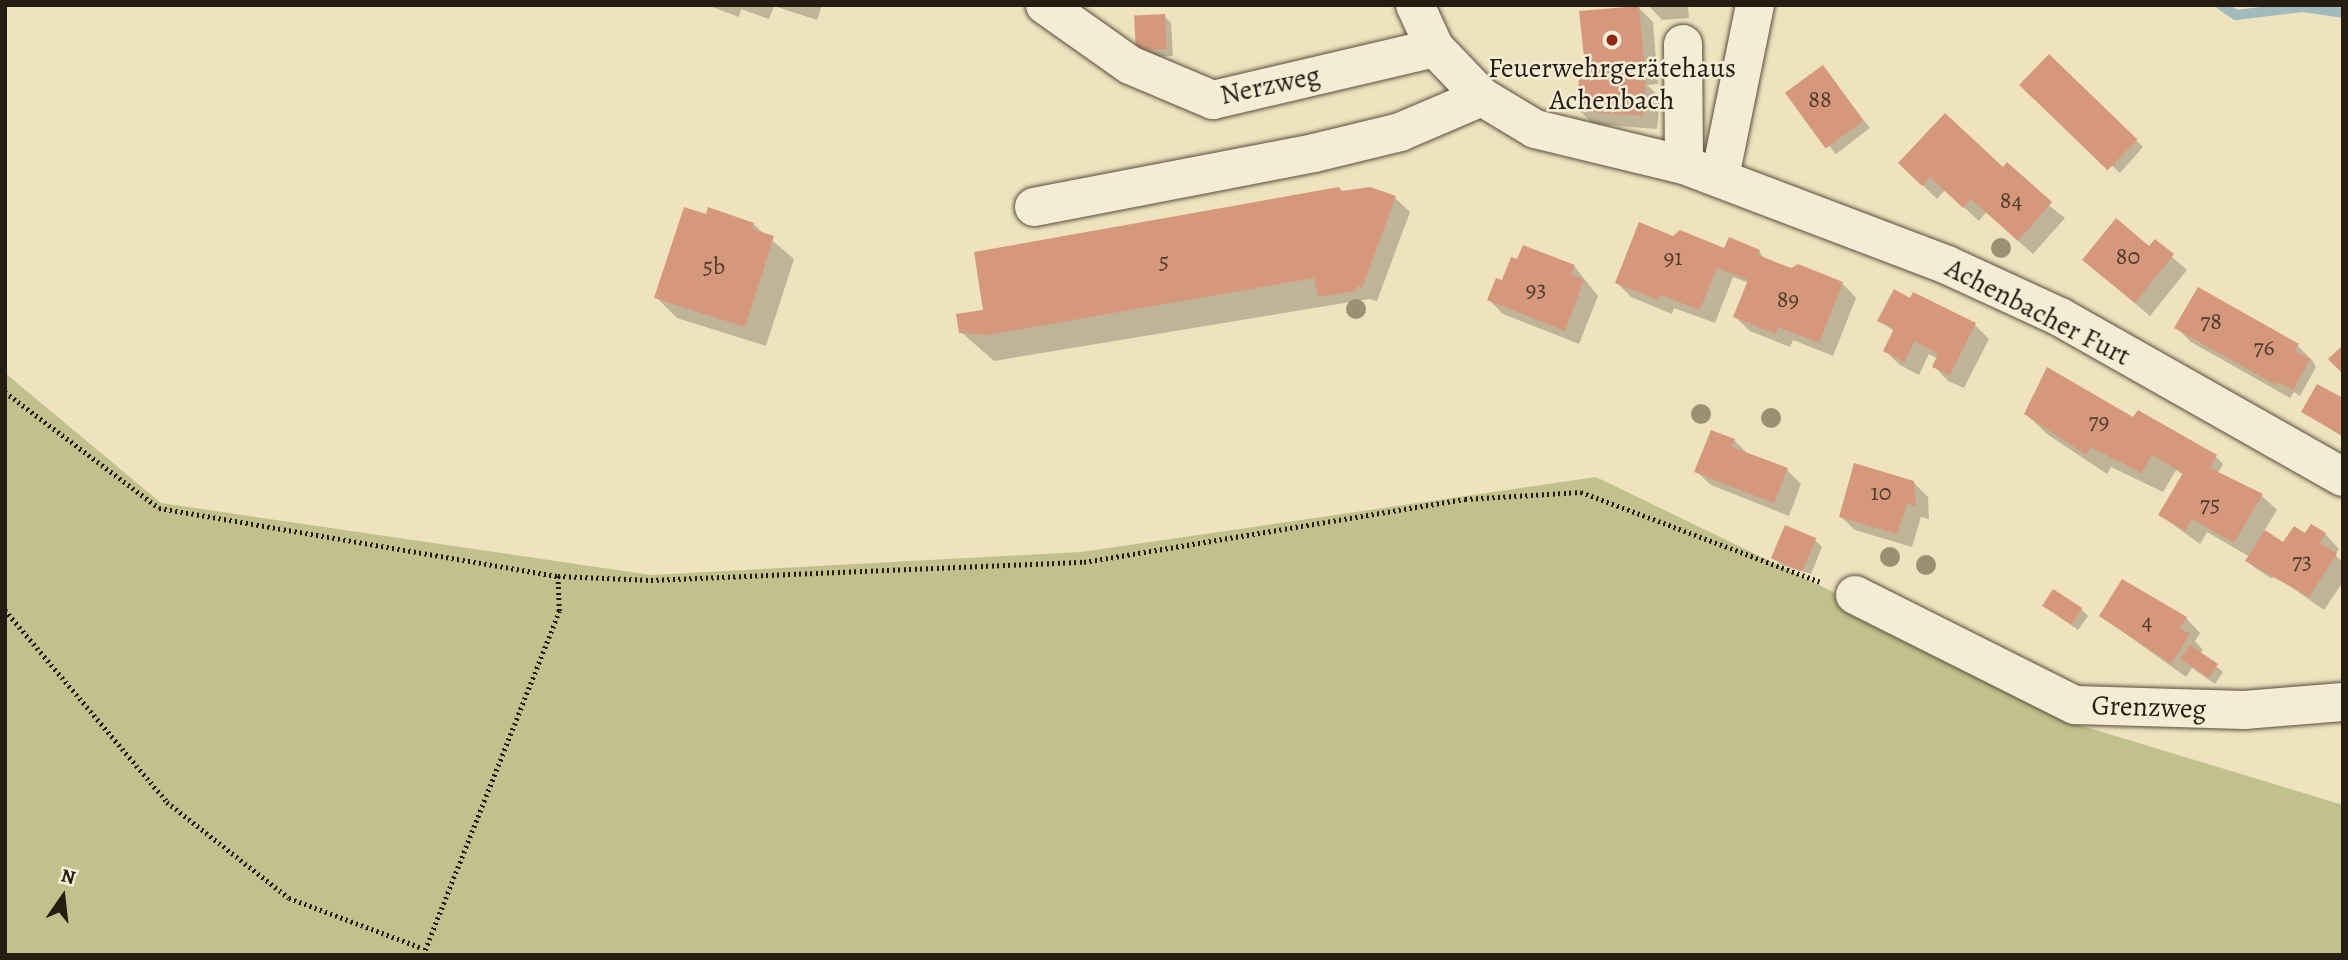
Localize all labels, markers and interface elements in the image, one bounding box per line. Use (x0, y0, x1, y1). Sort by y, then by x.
marker: Feuerwehrgerätehaus Achenbach (1604, 32, 1620, 48)
place label: Feuerwehrgerätehaus Achenbach (1488, 51, 1736, 117)
street label: Nerzweg (1217, 58, 1323, 112)
house number: 88 (1808, 86, 1832, 114)
house number: 84 (2000, 187, 2022, 215)
house number: 80 (2116, 243, 2140, 271)
house number: 91 (1663, 244, 1683, 272)
house number: 5 (1159, 248, 1169, 276)
street label: Achenbacher Furt (1940, 251, 2136, 373)
house number: 5b (703, 253, 725, 281)
house number: 93 (1526, 276, 1546, 304)
house number: 89 (1777, 286, 1799, 314)
house number: 78 (2200, 308, 2222, 336)
house number: 76 (2253, 334, 2275, 362)
house number: 79 (2089, 408, 2109, 436)
house number: 10 (1871, 479, 1891, 507)
house number: 75 (2200, 491, 2220, 519)
house number: 73 (2292, 548, 2312, 576)
house number: 4 (2142, 608, 2152, 636)
street label: Grenzweg (2091, 688, 2207, 726)
north arrow (28, 862, 98, 932)
text: N (58, 862, 78, 891)

